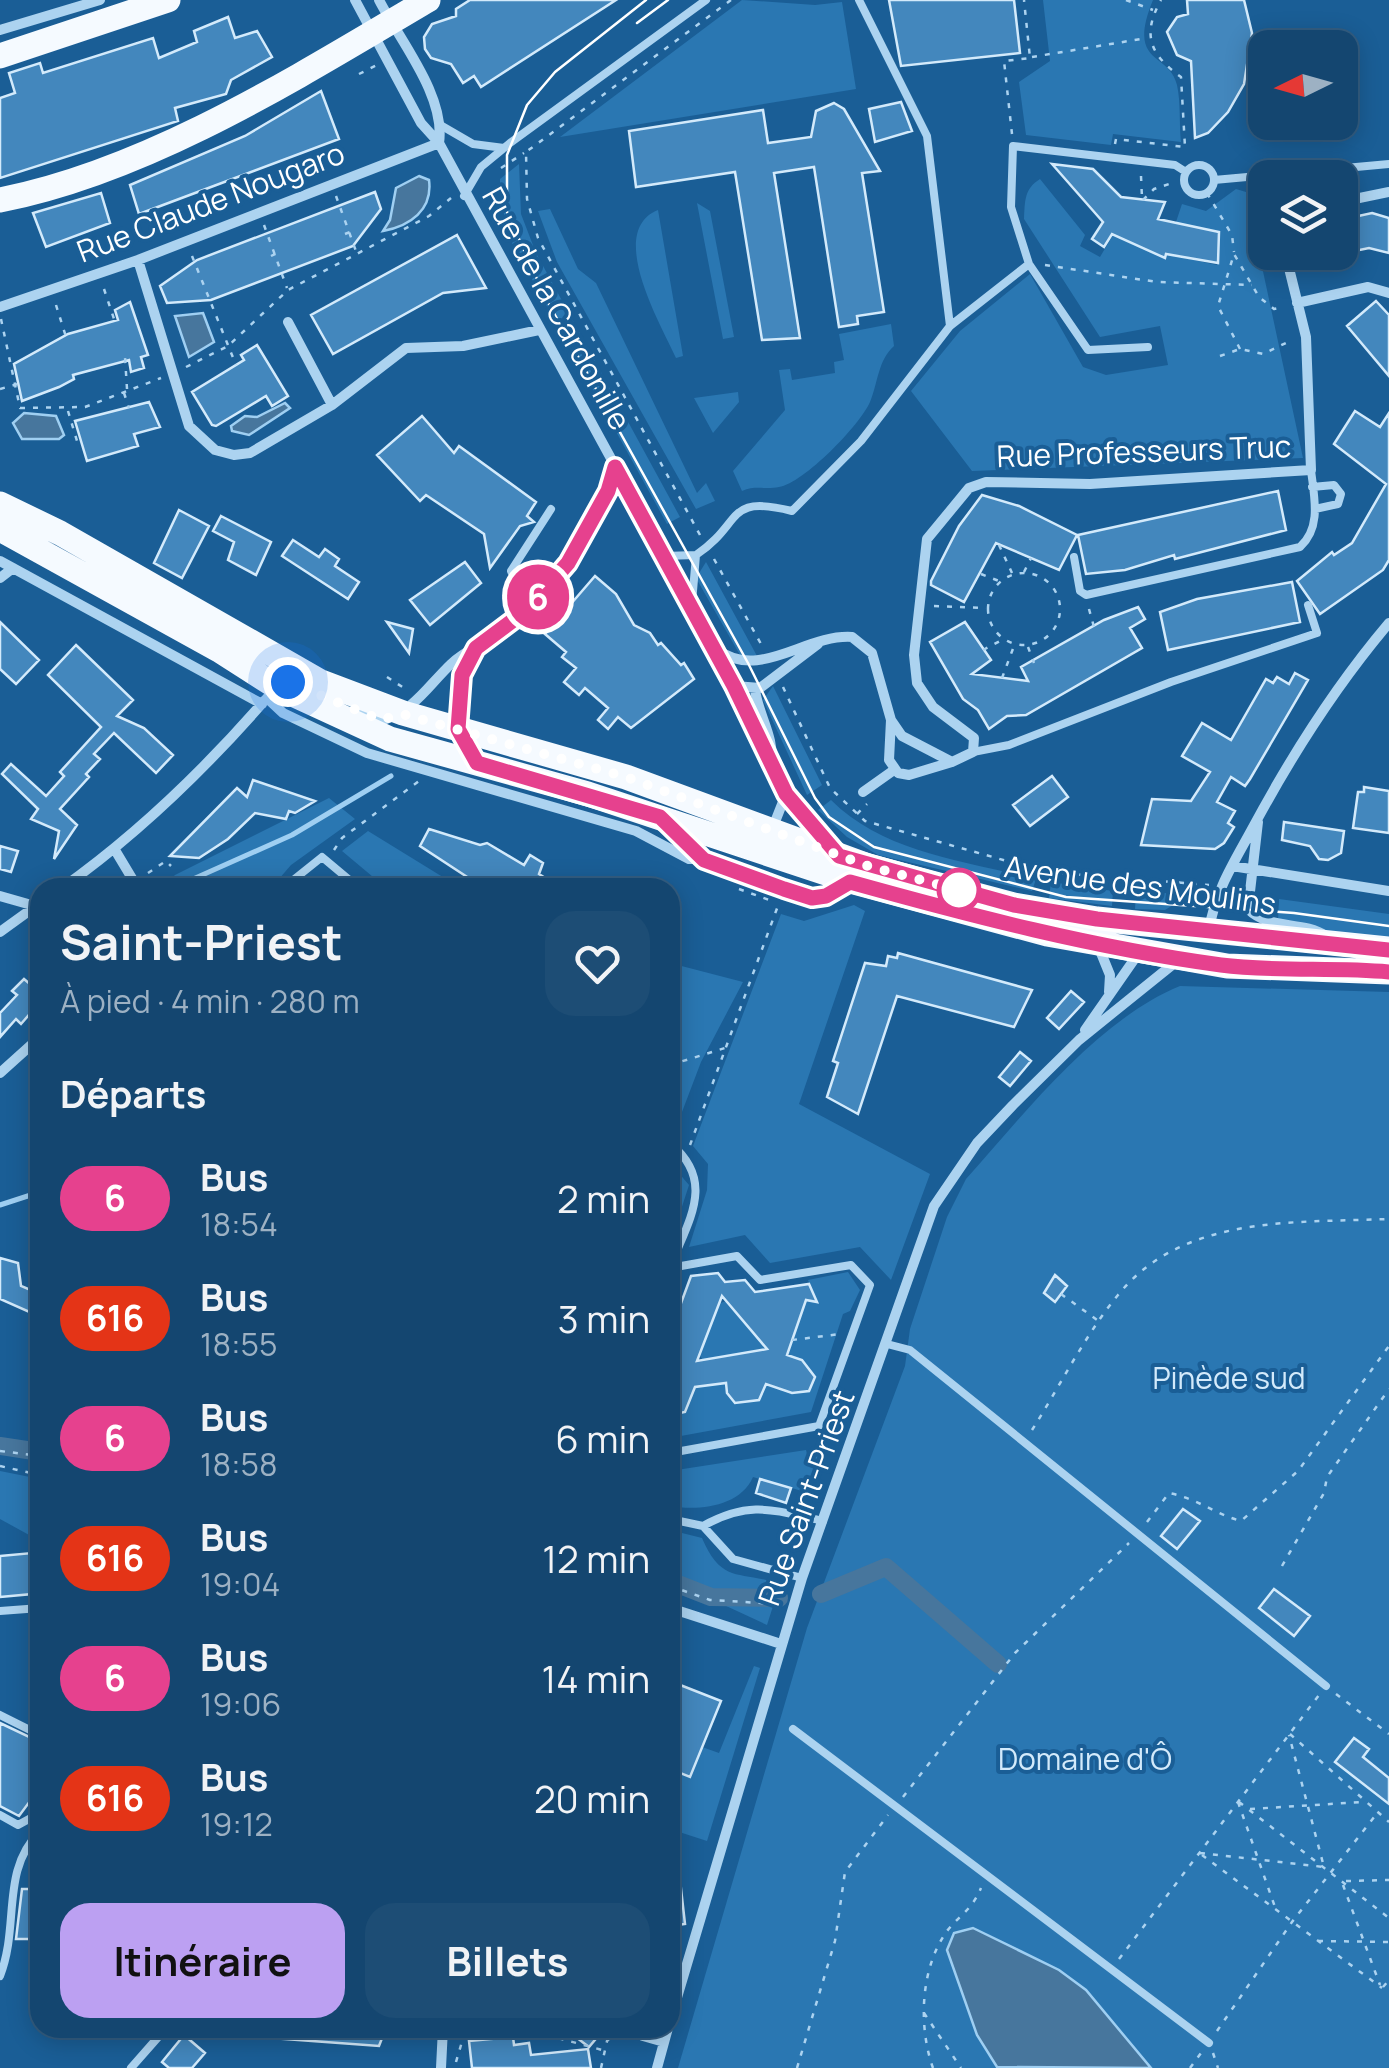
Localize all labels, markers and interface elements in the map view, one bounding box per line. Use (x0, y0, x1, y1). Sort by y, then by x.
north arrow (1248, 30, 1358, 140)
map controls (1248, 30, 1358, 270)
street label: Rue Claude Nougaro (71, 132, 350, 272)
button: layers (1248, 160, 1358, 270)
street label: Rue de la Cardonille (473, 179, 641, 437)
street label: Rue Professeurs Truc (996, 425, 1292, 476)
line badge: 6 (506, 564, 570, 630)
text: 6 (527, 573, 549, 621)
your location (263, 657, 313, 707)
street label: Avenue des Moulins (1002, 845, 1279, 924)
unlabelled marker (938, 869, 980, 911)
text: Saint-Priest (60, 909, 343, 974)
button: heart (545, 911, 650, 1016)
text: À pied · 4 min · 280 m (60, 979, 360, 1023)
text: Départs (60, 1067, 206, 1119)
text: Bus (200, 1150, 268, 1202)
text: 2 min (557, 1172, 650, 1224)
text: 6 (104, 1174, 126, 1222)
text: 18:54 (200, 1202, 278, 1246)
text: Bus (200, 1270, 268, 1322)
text: 3 min (558, 1292, 650, 1344)
text: 616 (86, 1294, 144, 1342)
text: 18:55 (200, 1322, 278, 1366)
park label: Pinède sud (1152, 1357, 1306, 1398)
street label: Rue Saint-Priest (748, 1384, 864, 1611)
text: Bus (200, 1390, 268, 1442)
text: 6 min (555, 1412, 650, 1464)
text: 6 (104, 1414, 126, 1462)
text: 18:58 (200, 1442, 278, 1486)
text: Bus (200, 1510, 268, 1562)
text: 12 min (542, 1532, 650, 1584)
text: 616 (86, 1534, 144, 1582)
text: 19:04 (200, 1562, 280, 1606)
text: Bus (200, 1630, 268, 1682)
text: 14 min (542, 1652, 650, 1704)
text: 6 (104, 1654, 126, 1702)
text: 19:06 (200, 1682, 281, 1726)
park label: Domaine d'Ô (998, 1738, 1172, 1779)
text: Bus (200, 1750, 268, 1802)
text: 20 min (534, 1772, 650, 1824)
text: 616 (86, 1774, 144, 1822)
text: 19:12 (200, 1802, 273, 1846)
button: Itinéraire (60, 1903, 345, 2018)
button: Billets (365, 1903, 650, 2018)

